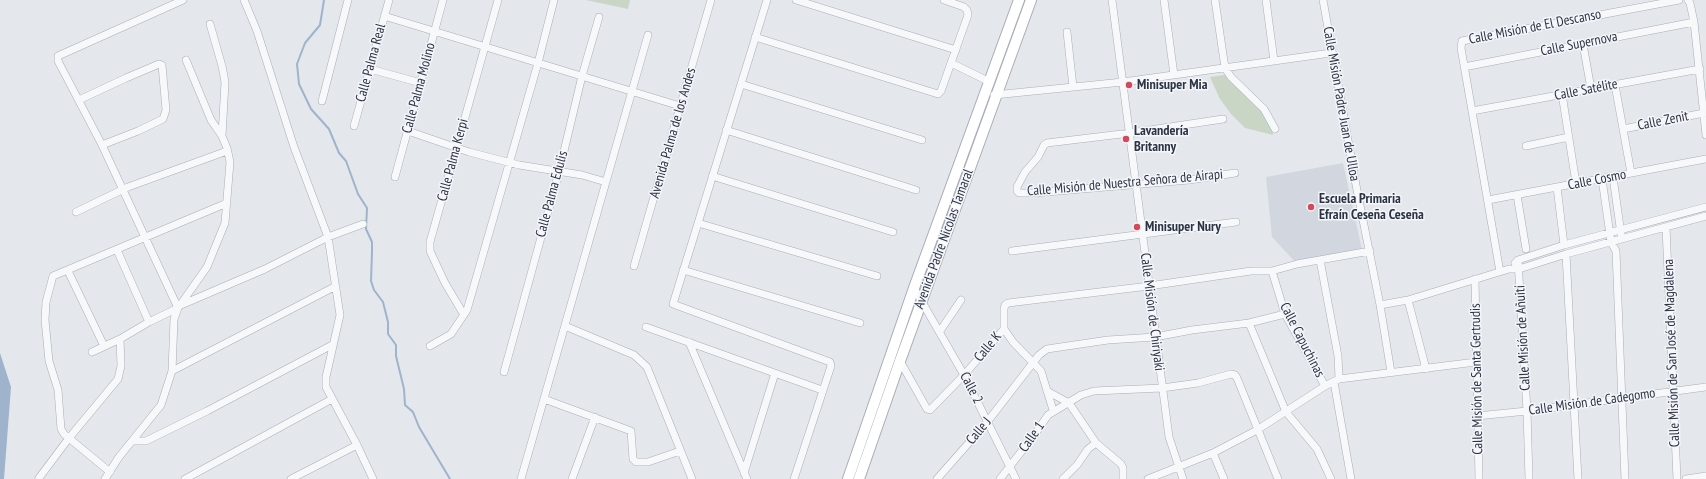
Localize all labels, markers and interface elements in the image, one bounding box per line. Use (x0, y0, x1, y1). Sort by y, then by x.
street label: Calle Misión de El Descanso (1467, 6, 1603, 48)
street label: Calle Palma Real (352, 22, 390, 104)
street label: Calle Misión Padre Juan de Ulloa (1319, 25, 1363, 183)
street label: Calle Supernova (1539, 28, 1619, 60)
street label: Calle Palma Molino (399, 41, 439, 135)
street label: Avenida Palma de los Andes (646, 66, 700, 200)
street label: Calle Satélite (1553, 76, 1619, 104)
place label: Minisuper Mia (1137, 77, 1207, 93)
marker: Minisuper Mia (1124, 80, 1134, 90)
street label: Calle Zenit (1636, 108, 1690, 134)
street label: Calle Palma Kerpi (434, 117, 472, 203)
place label: Lavandería Britanny (1134, 123, 1189, 156)
marker: Lavandería Britanny (1121, 134, 1131, 144)
street label: Calle Palma Edulis (532, 149, 572, 239)
street label: Calle Misión de Nuestra Señora de Airapi (1026, 166, 1224, 200)
street label: Calle Cosmo (1566, 166, 1628, 194)
street label: Avenida Padre Nicolas Tamaral (911, 167, 977, 311)
place label: Escuela Primaria Efraín Ceseña Ceseña (1319, 191, 1424, 224)
marker: Escuela Primaria Efraín Ceseña Ceseña (1306, 202, 1316, 212)
place label: Minisuper Nury (1145, 219, 1221, 235)
marker: Minisuper Nury (1132, 222, 1142, 232)
street label: Calle Misión de Chiriyaki (1136, 252, 1168, 372)
street label: Calle Misión de San José de Magdalena (1660, 259, 1684, 447)
street label: Calle Misión de Añuití (1512, 285, 1534, 391)
street label: Calle Capuchinas (1276, 300, 1328, 380)
street label: Calle Misión de Santa Gertrudis (1467, 303, 1487, 455)
street label: Calle K (971, 329, 1005, 365)
street label: Calle 2 (956, 369, 986, 407)
street label: Calle Misión de Cadegomo (1528, 385, 1656, 419)
street label: Calle J (963, 414, 995, 448)
street label: Calle 1 (1016, 419, 1048, 455)

